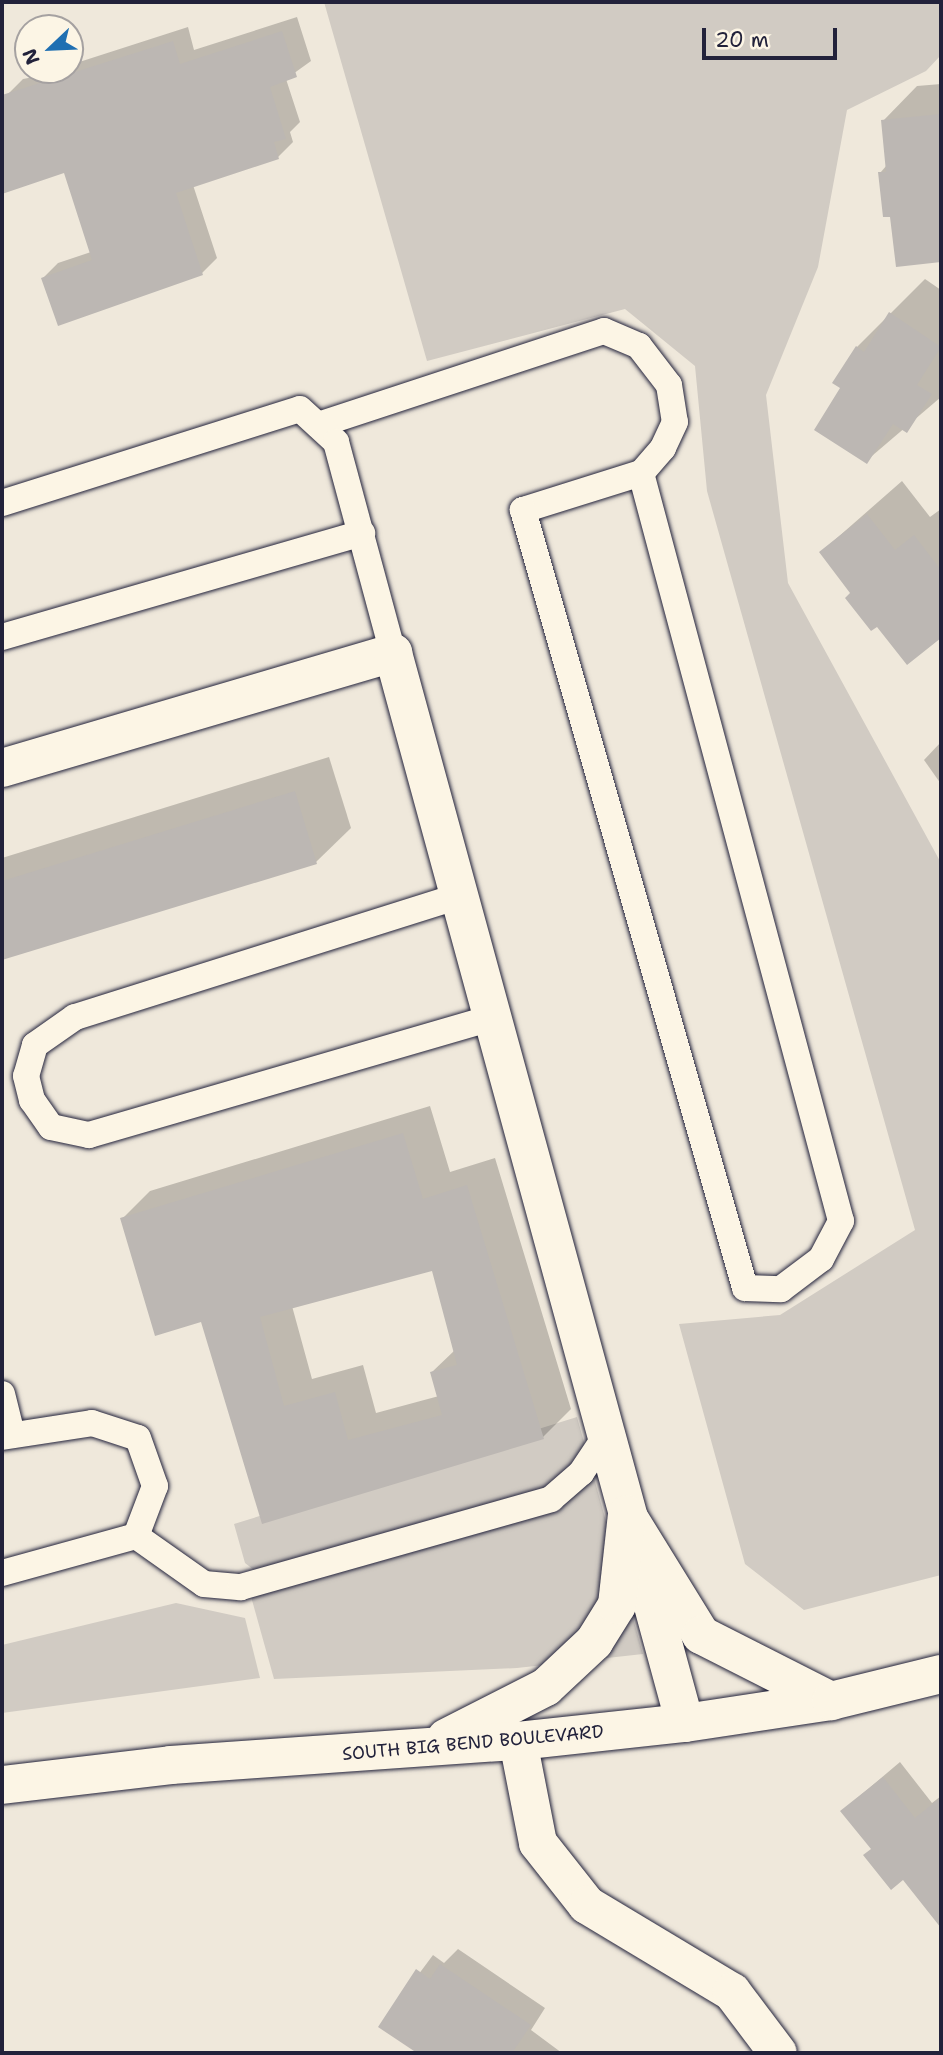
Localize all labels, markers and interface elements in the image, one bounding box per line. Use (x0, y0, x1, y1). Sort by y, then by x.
north arrow (14, 14, 84, 84)
scale bar (705, 14, 840, 58)
text: 20 m (715, 26, 769, 54)
text: N (17, 45, 45, 68)
street label: SOUTH BIG BEND BOULEVARD (341, 1721, 605, 1765)

